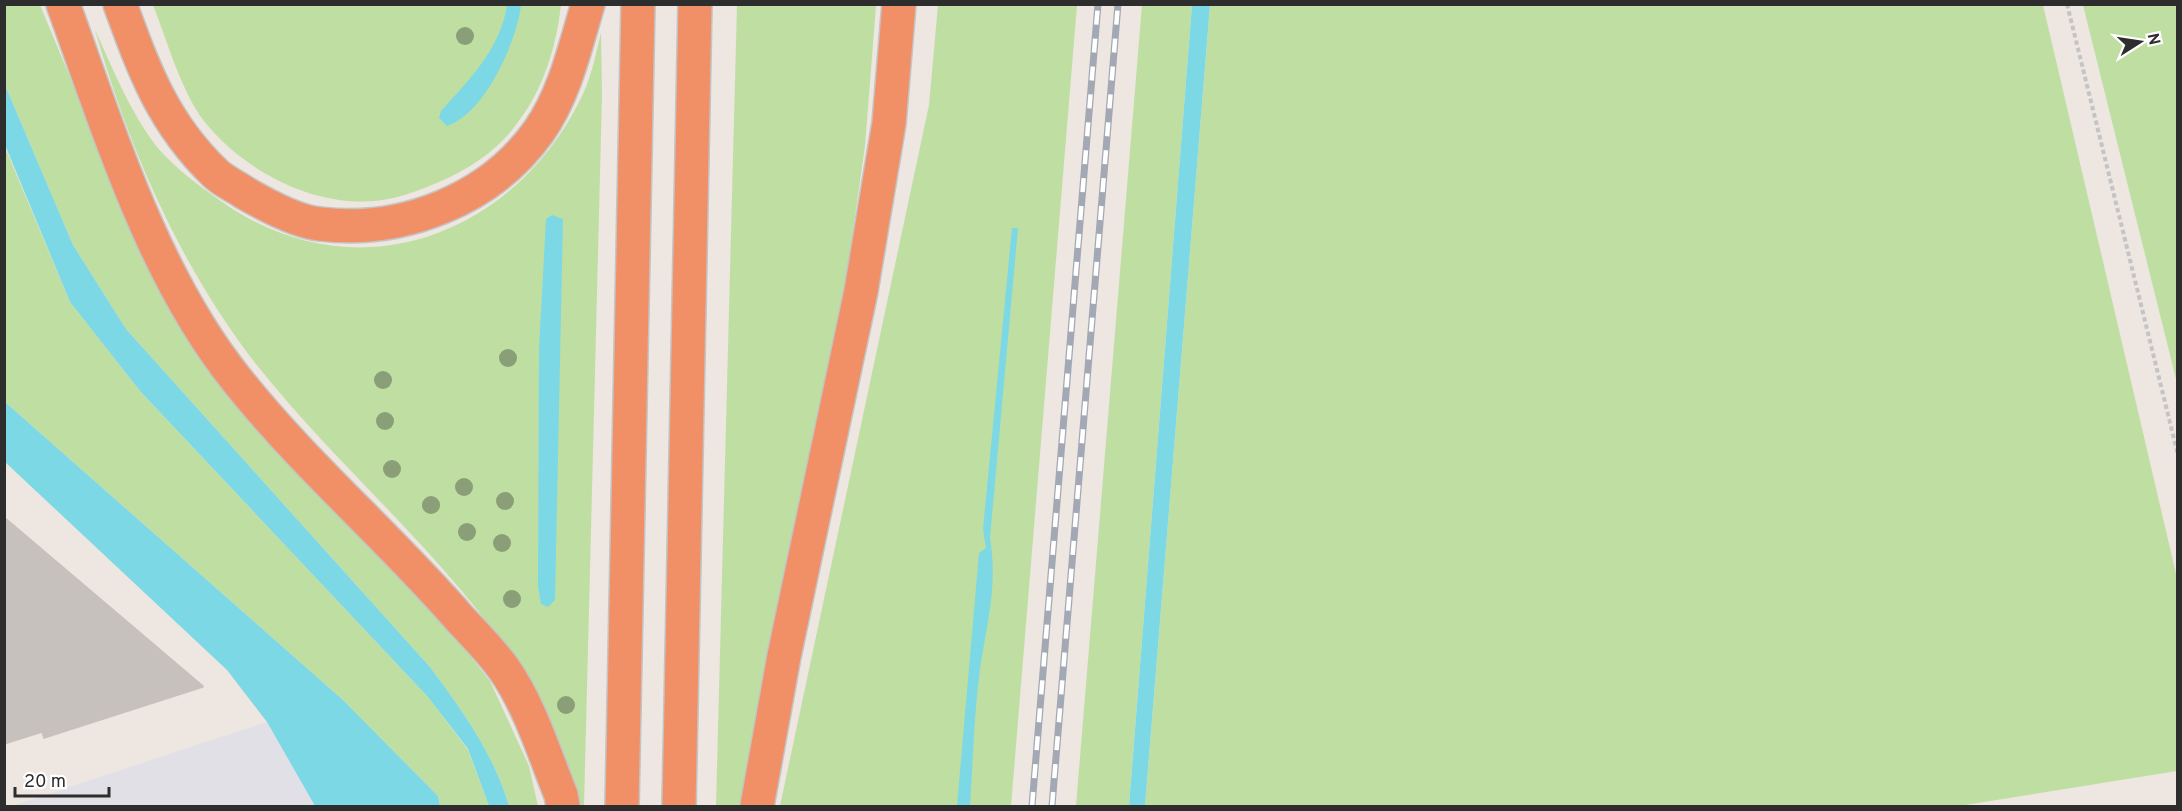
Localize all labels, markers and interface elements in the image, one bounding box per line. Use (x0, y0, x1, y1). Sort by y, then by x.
north arrow (2110, 12, 2170, 72)
text: N (2142, 32, 2164, 47)
scale bar (15, 760, 110, 798)
text: 20 m (24, 771, 66, 794)

